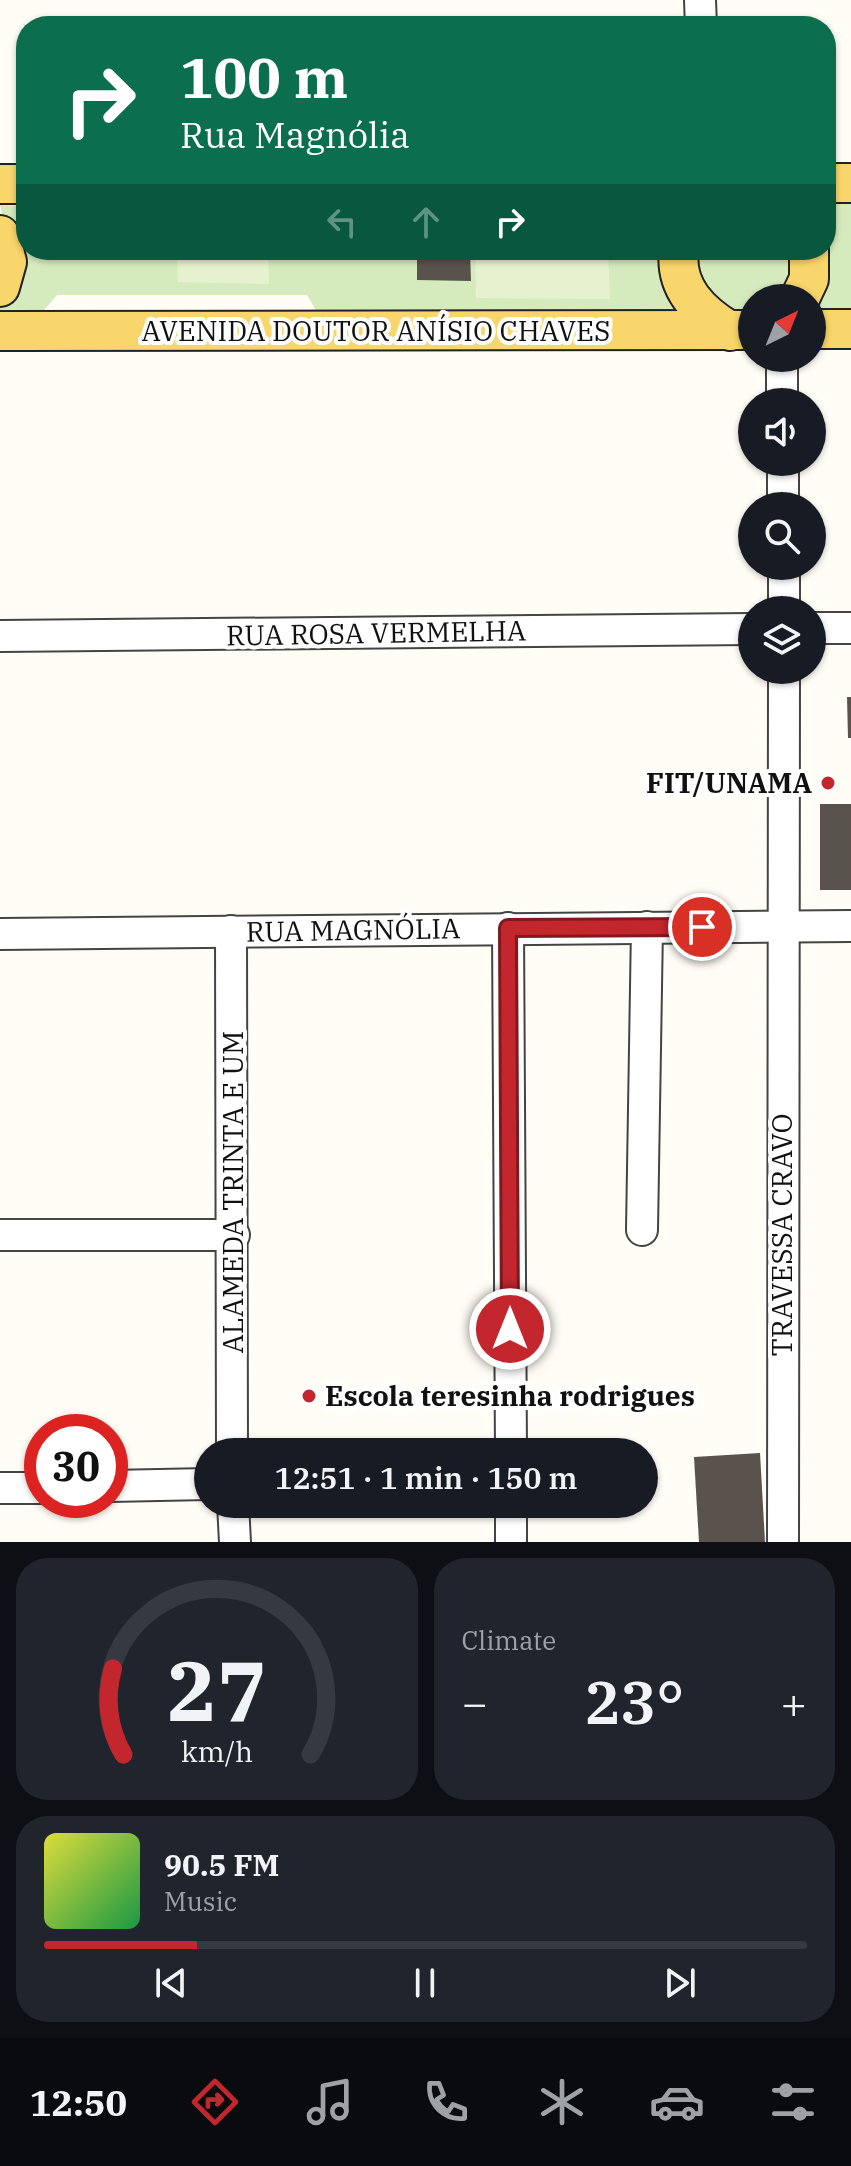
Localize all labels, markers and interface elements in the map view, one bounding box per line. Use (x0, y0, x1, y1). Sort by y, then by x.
text: 100 m (180, 41, 348, 113)
icon: right (48, 48, 152, 152)
text: Rua Magnólia (180, 111, 410, 158)
icon: left (320, 200, 364, 244)
icon: ahead (404, 200, 448, 244)
icon: right (488, 200, 532, 244)
north arrow (738, 284, 826, 372)
map controls (738, 284, 826, 684)
street label: AVENIDA DOUTOR ANÍSIO CHAVES (141, 312, 611, 349)
button: sound (738, 388, 826, 476)
button: search (738, 492, 826, 580)
button: layers (738, 596, 826, 684)
street label: RUA ROSA VERMELHA (226, 611, 526, 654)
place label: FIT/UNAMA (646, 764, 812, 801)
marker: FIT/UNAMA (819, 774, 837, 792)
pin (668, 893, 736, 961)
icon: arrive (680, 905, 724, 949)
street label: RUA MAGNÓLIA (245, 909, 461, 950)
street label: ALAMEDA TRINTA E UM (214, 1031, 251, 1353)
street label: TRAVESSA CRAVO (763, 1113, 800, 1357)
position arrow (468, 1287, 552, 1371)
place label: Escola teresinha rodrigues (325, 1377, 695, 1414)
marker: Escola teresinha rodrigues (300, 1387, 318, 1405)
speed limit sign: 30 (24, 1414, 128, 1518)
text: 12:51 · 1 min · 150 m (275, 1458, 577, 1497)
text: Climate (462, 1623, 556, 1657)
text: 27 (167, 1636, 267, 1744)
text: 23° (584, 1662, 684, 1741)
text: − (462, 1674, 488, 1731)
text: + (781, 1674, 807, 1731)
text: km/h (181, 1733, 253, 1770)
text: 90.5 FM (164, 1845, 279, 1884)
text: Music (164, 1884, 237, 1918)
icon: previous (149, 1961, 193, 2005)
icon: pause (403, 1961, 447, 2005)
icon: next (658, 1961, 702, 2005)
icon: directions (187, 2074, 243, 2130)
icon: music (302, 2074, 358, 2130)
icon: phone (418, 2074, 474, 2130)
icon: climate (534, 2074, 590, 2130)
icon: car (649, 2074, 705, 2130)
icon: filters (765, 2074, 821, 2130)
text: 12:50 (30, 2079, 127, 2126)

